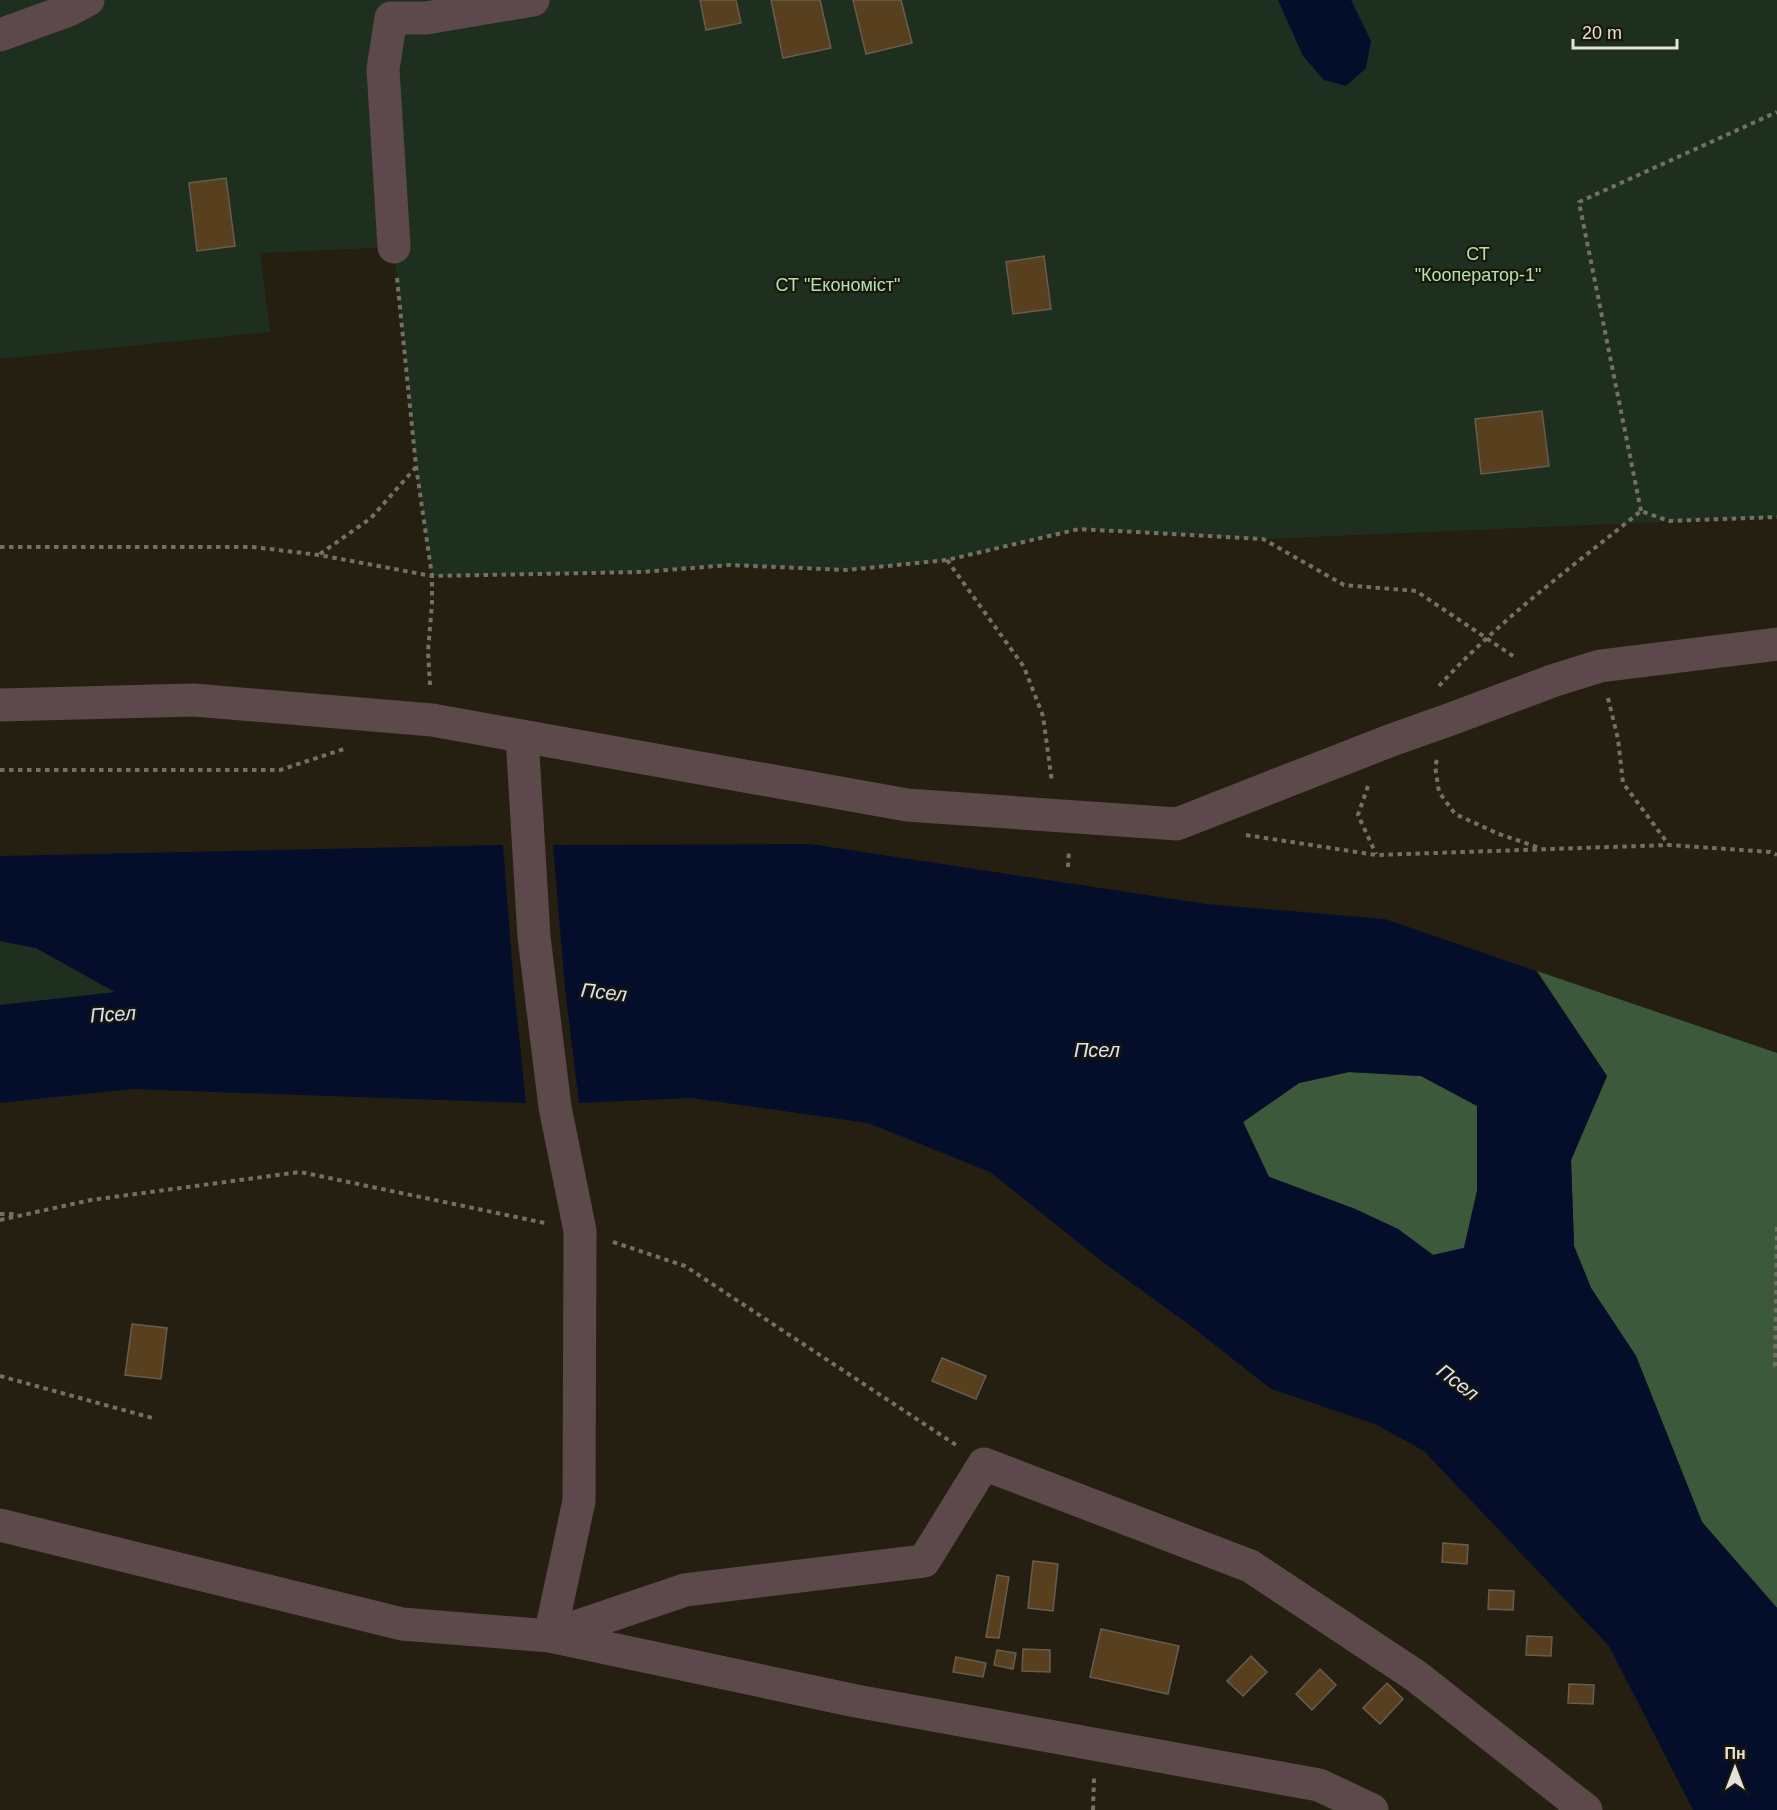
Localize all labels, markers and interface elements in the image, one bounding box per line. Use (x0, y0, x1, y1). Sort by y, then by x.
scale bar (1573, 12, 1676, 50)
text: 20 m (1582, 23, 1622, 43)
park label: СТ "Кооператор-1" (1415, 244, 1541, 285)
park label: СТ "Економіст" (776, 275, 900, 295)
water label: Псел (580, 979, 628, 1005)
water label: Псел (89, 1001, 137, 1027)
water label: Псел (1074, 1039, 1120, 1061)
water label: Псел (1433, 1359, 1483, 1405)
north arrow (1705, 1738, 1765, 1798)
text: Пн (1724, 1745, 1746, 1762)

